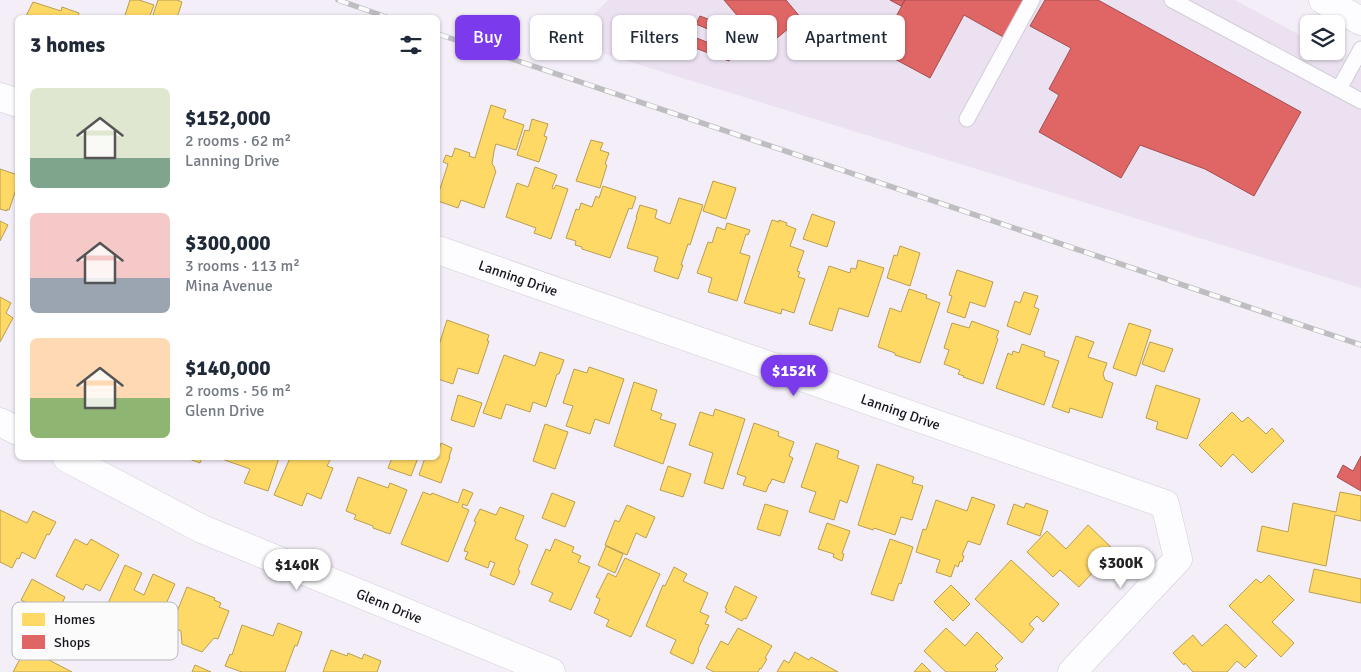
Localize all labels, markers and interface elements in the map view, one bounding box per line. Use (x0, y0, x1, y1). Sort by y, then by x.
chip: Buy (455, 15, 520, 60)
chip: Rent (530, 15, 602, 60)
chip: Filters (612, 15, 697, 60)
chip: New (707, 15, 777, 60)
chip: Apartment (787, 15, 905, 60)
map controls (1300, 15, 1345, 60)
button: layers (1300, 15, 1345, 60)
icon: filters (397, 31, 425, 59)
text: 3 homes (30, 32, 105, 58)
text: $152,000 (185, 105, 271, 131)
icon: home (70, 108, 130, 168)
text: 2 rooms · 62 m² (185, 131, 291, 151)
text: Lanning Drive (185, 151, 280, 171)
text: $300,000 (185, 230, 271, 256)
icon: home (70, 233, 130, 293)
text: 3 rooms · 113 m² (185, 256, 300, 276)
street label: Lanning Drive (476, 256, 560, 300)
text: Mina Avenue (185, 276, 273, 296)
pin: $152K (759, 354, 829, 397)
text: $140,000 (185, 355, 271, 381)
icon: home (70, 358, 130, 418)
text: $152K (772, 361, 816, 381)
text: 2 rooms · 56 m² (185, 381, 291, 401)
street label: Lanning Drive (859, 390, 942, 433)
text: Glenn Drive (185, 401, 265, 421)
pin: $300K (1086, 546, 1156, 589)
pin: $140K (262, 548, 332, 591)
text: $300K (1099, 553, 1143, 573)
text: $140K (275, 555, 319, 575)
street label: Glenn Drive (354, 585, 425, 627)
legend (12, 602, 178, 660)
text: Homes (54, 611, 95, 628)
text: Shops (54, 634, 90, 651)

